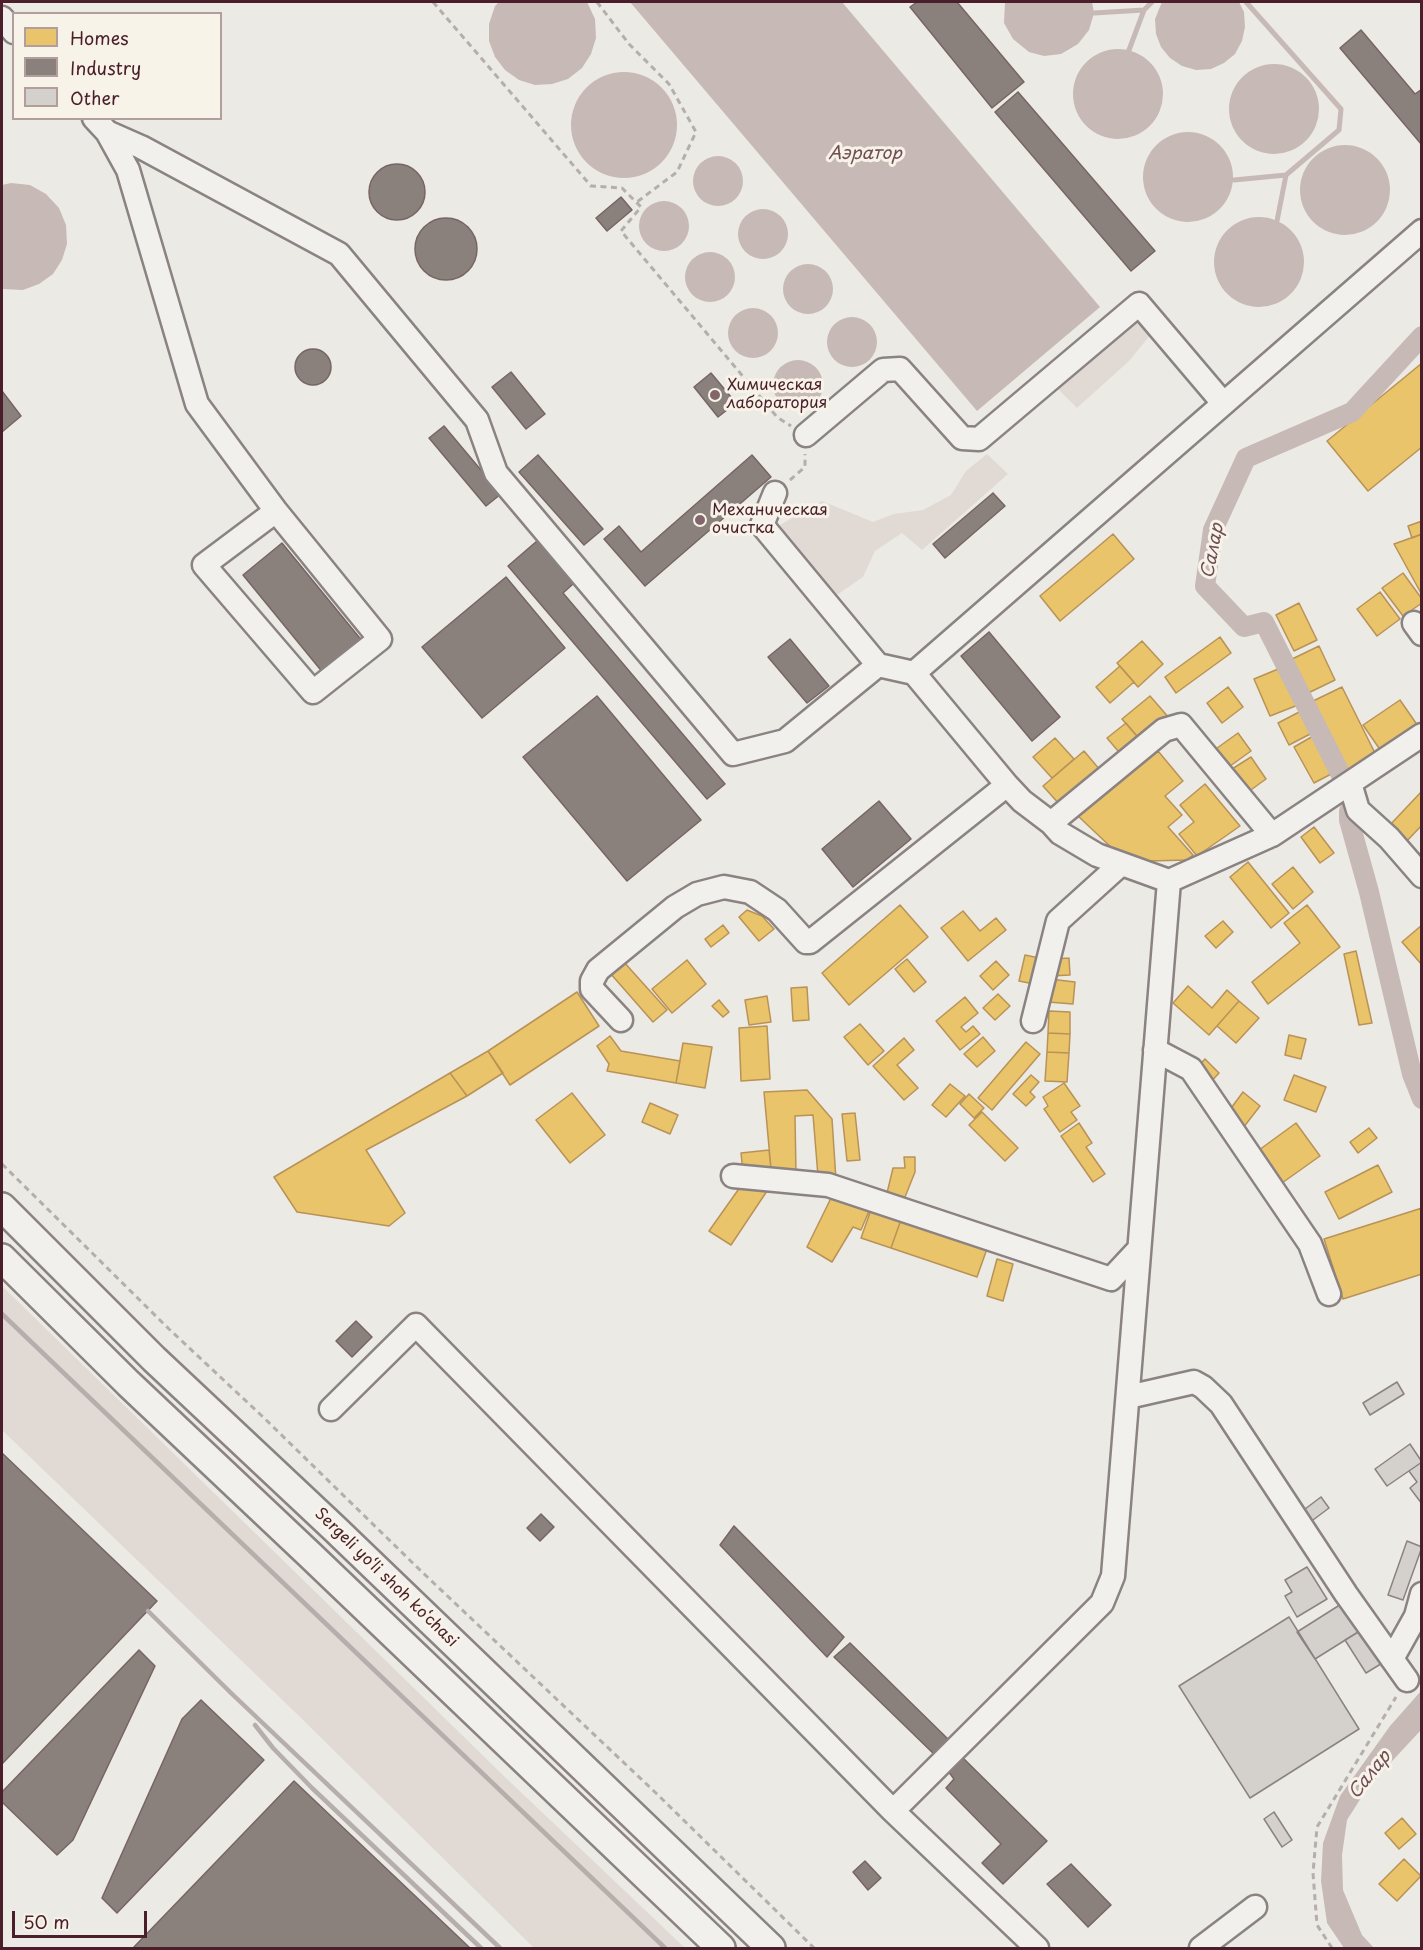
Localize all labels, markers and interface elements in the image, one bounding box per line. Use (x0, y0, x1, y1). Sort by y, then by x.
legend (12, 12, 222, 120)
text: Homes (70, 24, 128, 51)
text: Industry (70, 54, 141, 81)
text: Other (70, 84, 119, 111)
water label: Аэратор (828, 143, 902, 165)
place label: Химическая лаборатория (727, 376, 827, 414)
marker: Химическая лаборатория (708, 388, 722, 402)
place label: Механическая очистка (712, 501, 828, 539)
marker: Механическая очистка (693, 513, 707, 527)
water label: Салар (1197, 522, 1229, 580)
street label: Sergeli yo‘li shoh ko‘chasi (310, 1505, 462, 1651)
water label: Салар (1344, 1747, 1396, 1803)
scale bar (15, 1899, 150, 1937)
text: 50 m (23, 1908, 70, 1935)

